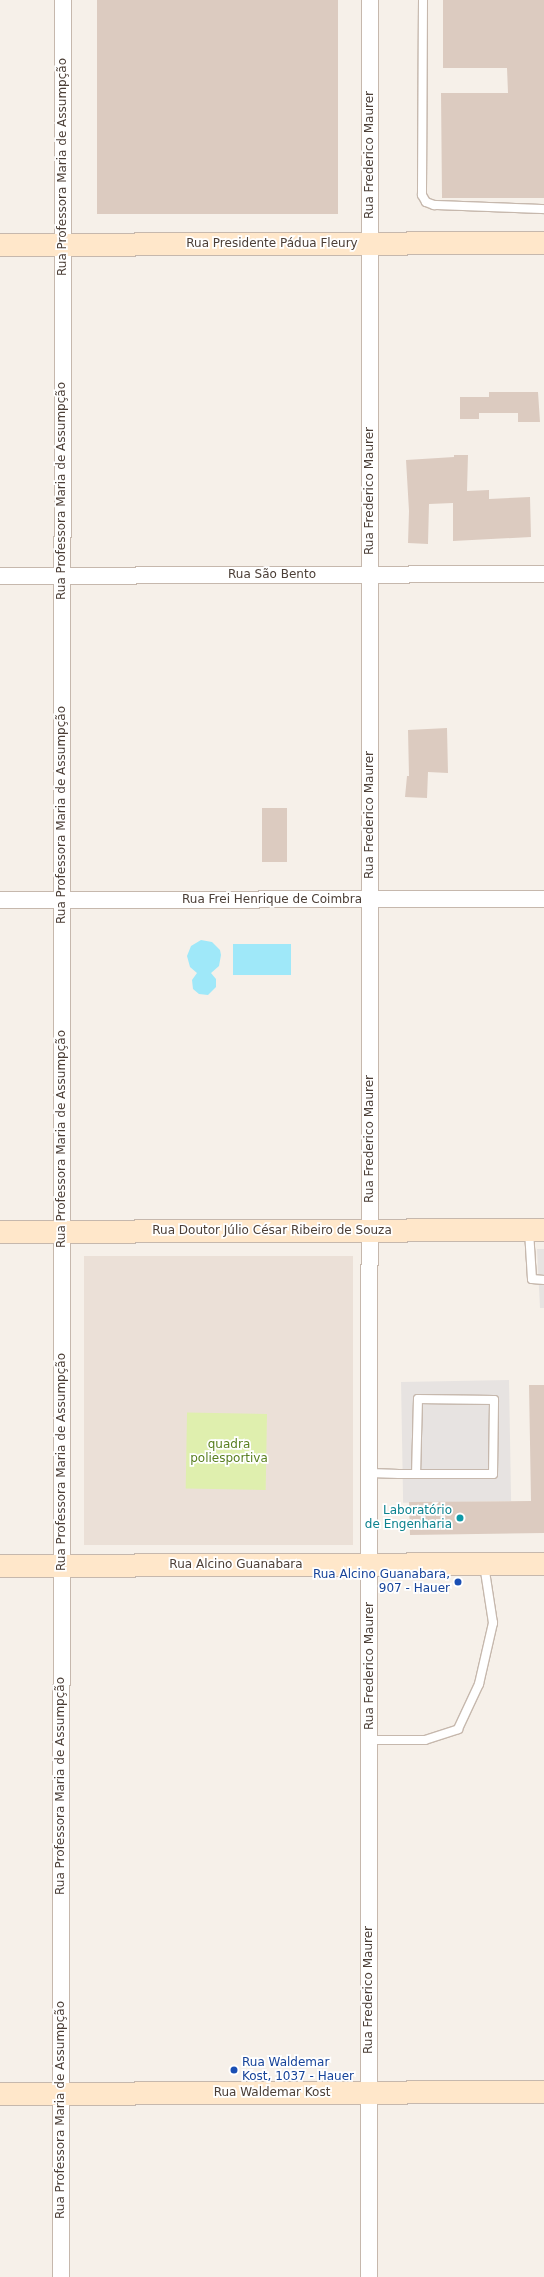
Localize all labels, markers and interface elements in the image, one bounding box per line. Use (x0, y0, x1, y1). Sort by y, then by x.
street label: Rua Professora Maria de Assumpção (56, 58, 70, 276)
street label: Rua Frederico Maurer (363, 91, 377, 219)
street label: Rua Presidente Pádua Fleury (186, 237, 358, 251)
street label: Rua Professora Maria de Assumpção (55, 382, 69, 600)
street label: Rua Frederico Maurer (363, 427, 377, 555)
street label: Rua São Bento (228, 568, 316, 582)
street label: Rua Professora Maria de Assumpção (55, 706, 69, 924)
street label: Rua Frederico Maurer (363, 751, 377, 879)
street label: Rua Frei Henrique de Coimbra (182, 893, 362, 907)
street label: Rua Professora Maria de Assumpção (55, 1030, 69, 1248)
street label: Rua Frederico Maurer (363, 1075, 377, 1203)
street label: Rua Doutor Júlio César Ribeiro de Souza (152, 1224, 392, 1238)
street label: Rua Professora Maria de Assumpção (55, 1353, 69, 1571)
park label: quadra poliesportiva (190, 1438, 268, 1466)
place label: Laboratório de Engenharia (365, 1504, 452, 1532)
marker: Laboratório de Engenharia (455, 1513, 465, 1523)
street label: Rua Alcino Guanabara (169, 1558, 303, 1572)
place label: Rua Alcino Guanabara, 907 - Hauer (313, 1568, 450, 1596)
marker: Rua Alcino Guanabara, 907 - Hauer (453, 1577, 463, 1587)
street label: Rua Frederico Maurer (363, 1602, 377, 1730)
street label: Rua Professora Maria de Assumpção (54, 1677, 68, 1895)
street label: Rua Frederico Maurer (362, 1926, 376, 2054)
street label: Rua Professora Maria de Assumpção (54, 2001, 68, 2219)
place label: Rua Waldemar Kost, 1037 - Hauer (242, 2056, 354, 2084)
marker: Rua Waldemar Kost, 1037 - Hauer (229, 2065, 239, 2075)
street label: Rua Waldemar Kost (214, 2086, 330, 2100)

